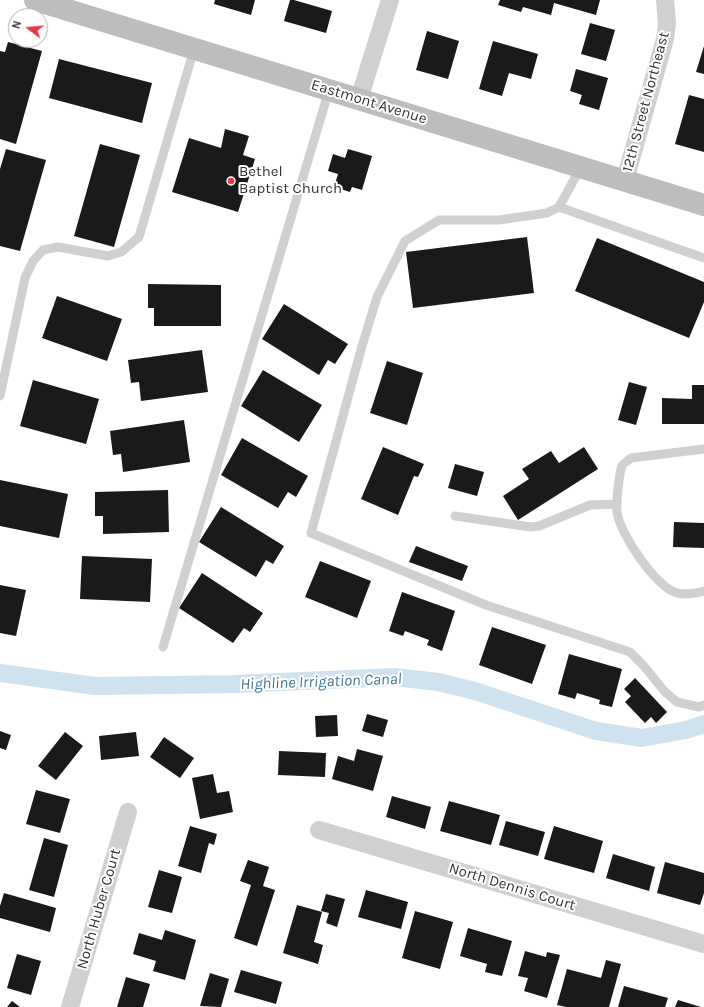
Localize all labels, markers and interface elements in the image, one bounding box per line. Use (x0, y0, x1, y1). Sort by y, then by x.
north arrow (8, 8, 48, 48)
text: N (10, 19, 24, 30)
street label: 12th Street Northeast (619, 30, 673, 174)
street label: Eastmont Avenue (309, 76, 429, 128)
place label: Bethel Baptist Church (239, 163, 342, 198)
marker: Bethel Baptist Church (226, 176, 236, 186)
water label: Highline Irrigation Canal (240, 670, 402, 694)
street label: North Huber Court (73, 847, 125, 971)
street label: North Dennis Court (447, 859, 577, 915)

